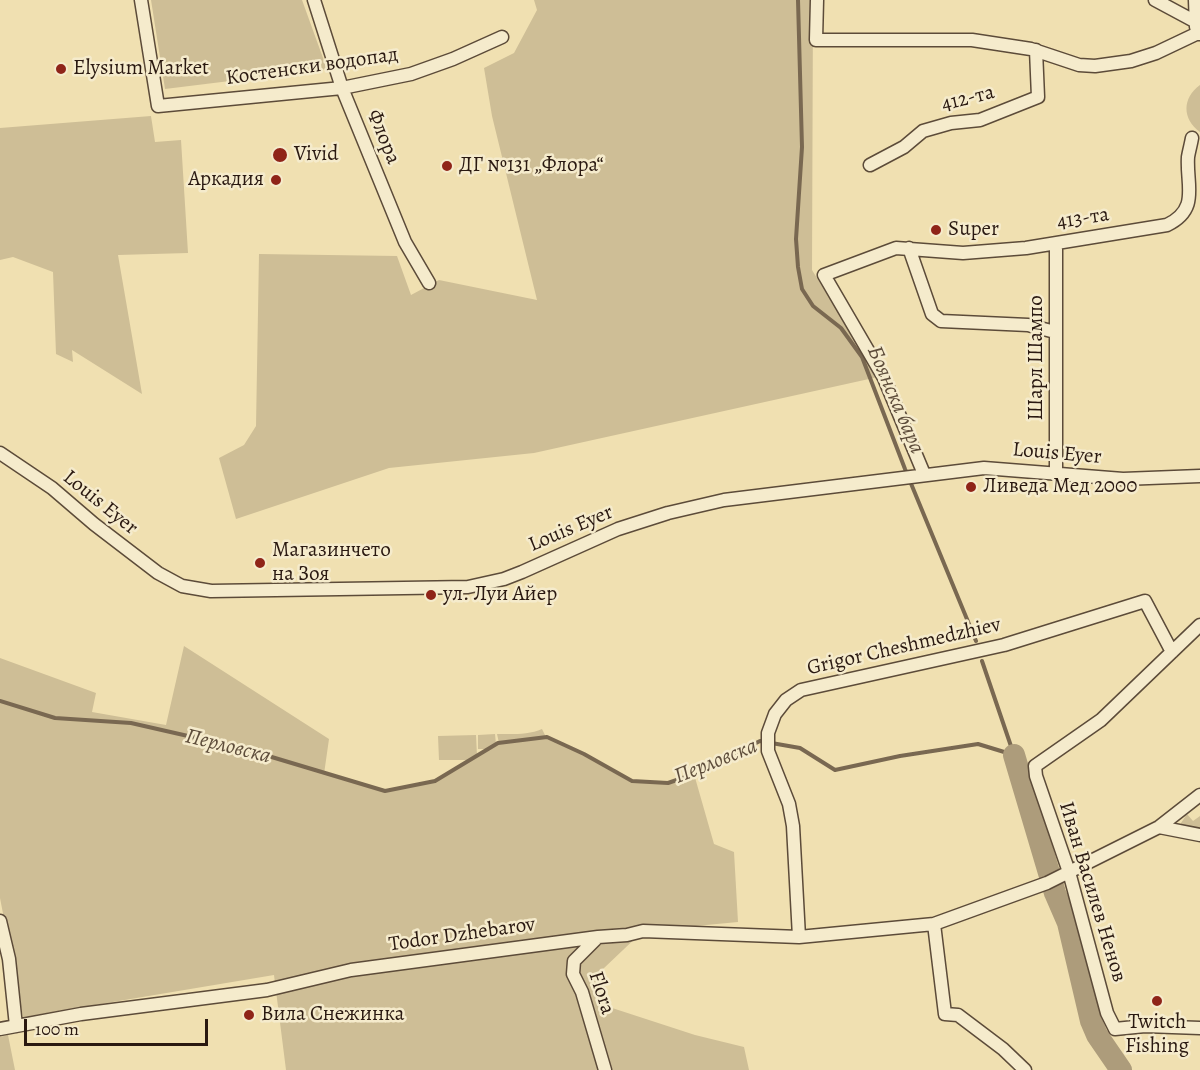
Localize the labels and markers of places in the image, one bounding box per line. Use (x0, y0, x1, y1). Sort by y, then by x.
place label: Elysium Market (73, 56, 209, 82)
marker: Elysium Market (54, 62, 68, 76)
place label: Vivid (294, 142, 338, 168)
marker: Vivid (271, 146, 289, 164)
place label: ДГ №131 „Флора“ (459, 153, 604, 179)
marker: ДГ №131 „Флора“ (440, 159, 454, 173)
place label: Аркадия (188, 167, 264, 193)
marker: Аркадия (269, 173, 283, 187)
place label: Super (948, 217, 999, 243)
marker: Super (929, 223, 943, 237)
place label: Ливеда Мед 2000 (983, 474, 1137, 500)
marker: Ливеда Мед 2000 (964, 480, 978, 494)
place label: Магазинчето на Зоя (272, 538, 391, 588)
marker: Магазинчето на Зоя (253, 556, 267, 570)
place label: ул. Луи Айер (443, 582, 557, 608)
marker: ул. Луи Айер (424, 588, 438, 602)
marker: Twitch Fishing (1150, 994, 1164, 1008)
place label: Вила Снежинка (261, 1002, 404, 1028)
marker: Вила Снежинка (242, 1008, 256, 1022)
place label: Twitch Fishing (1125, 1010, 1189, 1060)

